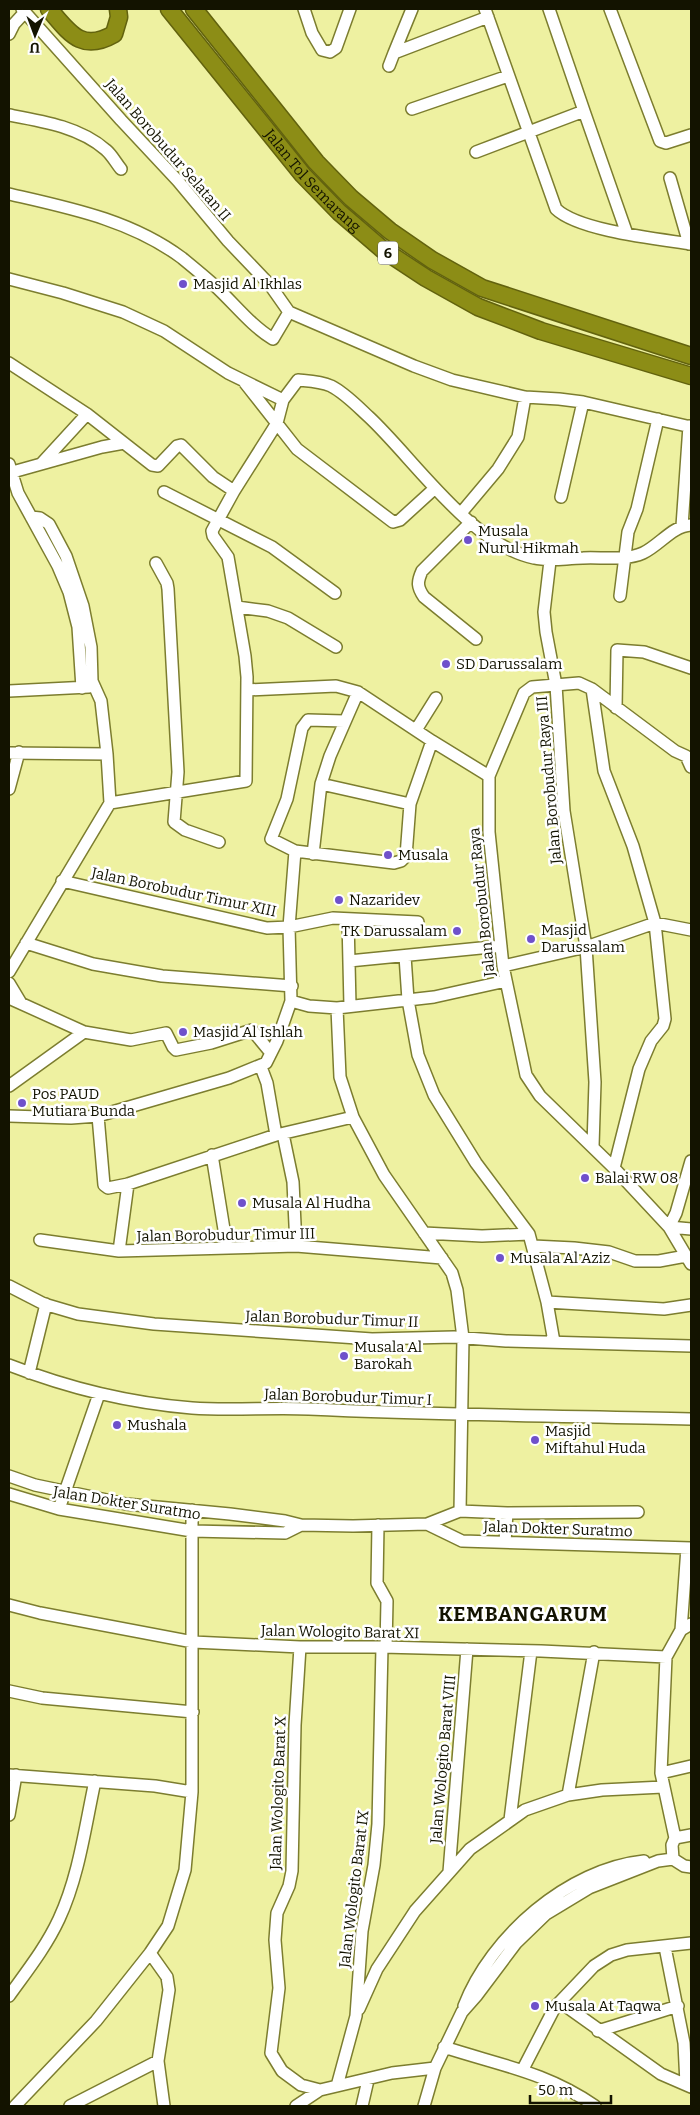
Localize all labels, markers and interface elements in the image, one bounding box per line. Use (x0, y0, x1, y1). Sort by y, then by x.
north arrow (10, 10, 60, 60)
text: U (29, 39, 40, 56)
street label: Jalan Borobudur Selatan II (101, 75, 235, 225)
street label: Jalan Tol Semarang (260, 125, 364, 236)
road number: 6 (378, 242, 398, 264)
place label: Masjid Al Ikhlas (193, 275, 302, 293)
marker: Masjid Al Ikhlas (177, 278, 189, 290)
place label: Musala Nurul Hikmah (478, 522, 580, 557)
marker: Musala Nurul Hikmah (462, 534, 474, 546)
place label: SD Darussalam (456, 655, 563, 673)
marker: SD Darussalam (440, 658, 452, 670)
street label: Jalan Borobudur Raya III (533, 695, 565, 866)
street label: Jalan Borobudur Raya (465, 827, 499, 978)
place label: Musala (398, 846, 448, 864)
marker: Musala (382, 849, 394, 861)
street label: Jalan Borobudur Timur XIII (89, 863, 278, 920)
place label: Nazaridev (349, 891, 420, 909)
marker: Nazaridev (333, 894, 345, 906)
place label: Masjid Darussalam (541, 921, 625, 956)
place label: TK Darussalam (341, 922, 448, 940)
marker: TK Darussalam (451, 925, 463, 937)
marker: Masjid Darussalam (525, 933, 537, 945)
place label: Masjid Al Ishlah (193, 1023, 304, 1041)
marker: Masjid Al Ishlah (177, 1026, 189, 1038)
place label: Pos PAUD Mutiara Bunda (32, 1085, 135, 1120)
marker: Pos PAUD Mutiara Bunda (16, 1097, 28, 1109)
place label: Balai RW 08 (595, 1169, 678, 1187)
marker: Balai RW 08 (579, 1172, 591, 1184)
place label: Musala Al Hudha (252, 1194, 371, 1212)
marker: Musala Al Hudha (236, 1197, 248, 1209)
street label: Jalan Borobudur Timur III (136, 1224, 315, 1246)
place label: Musala Al Aziz (510, 1249, 610, 1267)
marker: Musala Al Aziz (494, 1252, 506, 1264)
street label: Jalan Borobudur Timur II (244, 1307, 419, 1331)
place label: Musala Al Barokah (354, 1338, 422, 1373)
marker: Musala Al Barokah (338, 1350, 350, 1362)
street label: Jalan Borobudur Timur I (263, 1385, 432, 1409)
place label: Mushala (127, 1416, 187, 1434)
marker: Mushala (111, 1419, 123, 1431)
place label: Masjid Miftahul Huda (545, 1422, 646, 1457)
marker: Masjid Miftahul Huda (529, 1434, 541, 1446)
street label: Jalan Dokter Suratmo (51, 1482, 202, 1524)
street label: Jalan Dokter Suratmo (482, 1517, 633, 1541)
district label: KEMBANGARUM (438, 1602, 608, 1626)
street label: Jalan Wologito Barat XI (260, 1622, 419, 1642)
street label: Jalan Wologito Barat VIII (427, 1674, 459, 1845)
street label: Jalan Wologito Barat X (266, 1715, 290, 1871)
street label: Jalan Wologito Barat IX (335, 1809, 373, 1970)
place label: Musala At Taqwa (545, 1997, 661, 2015)
marker: Musala At Taqwa (529, 2000, 541, 2012)
scale bar (530, 2072, 611, 2104)
text: 50 m (538, 2081, 574, 2099)

